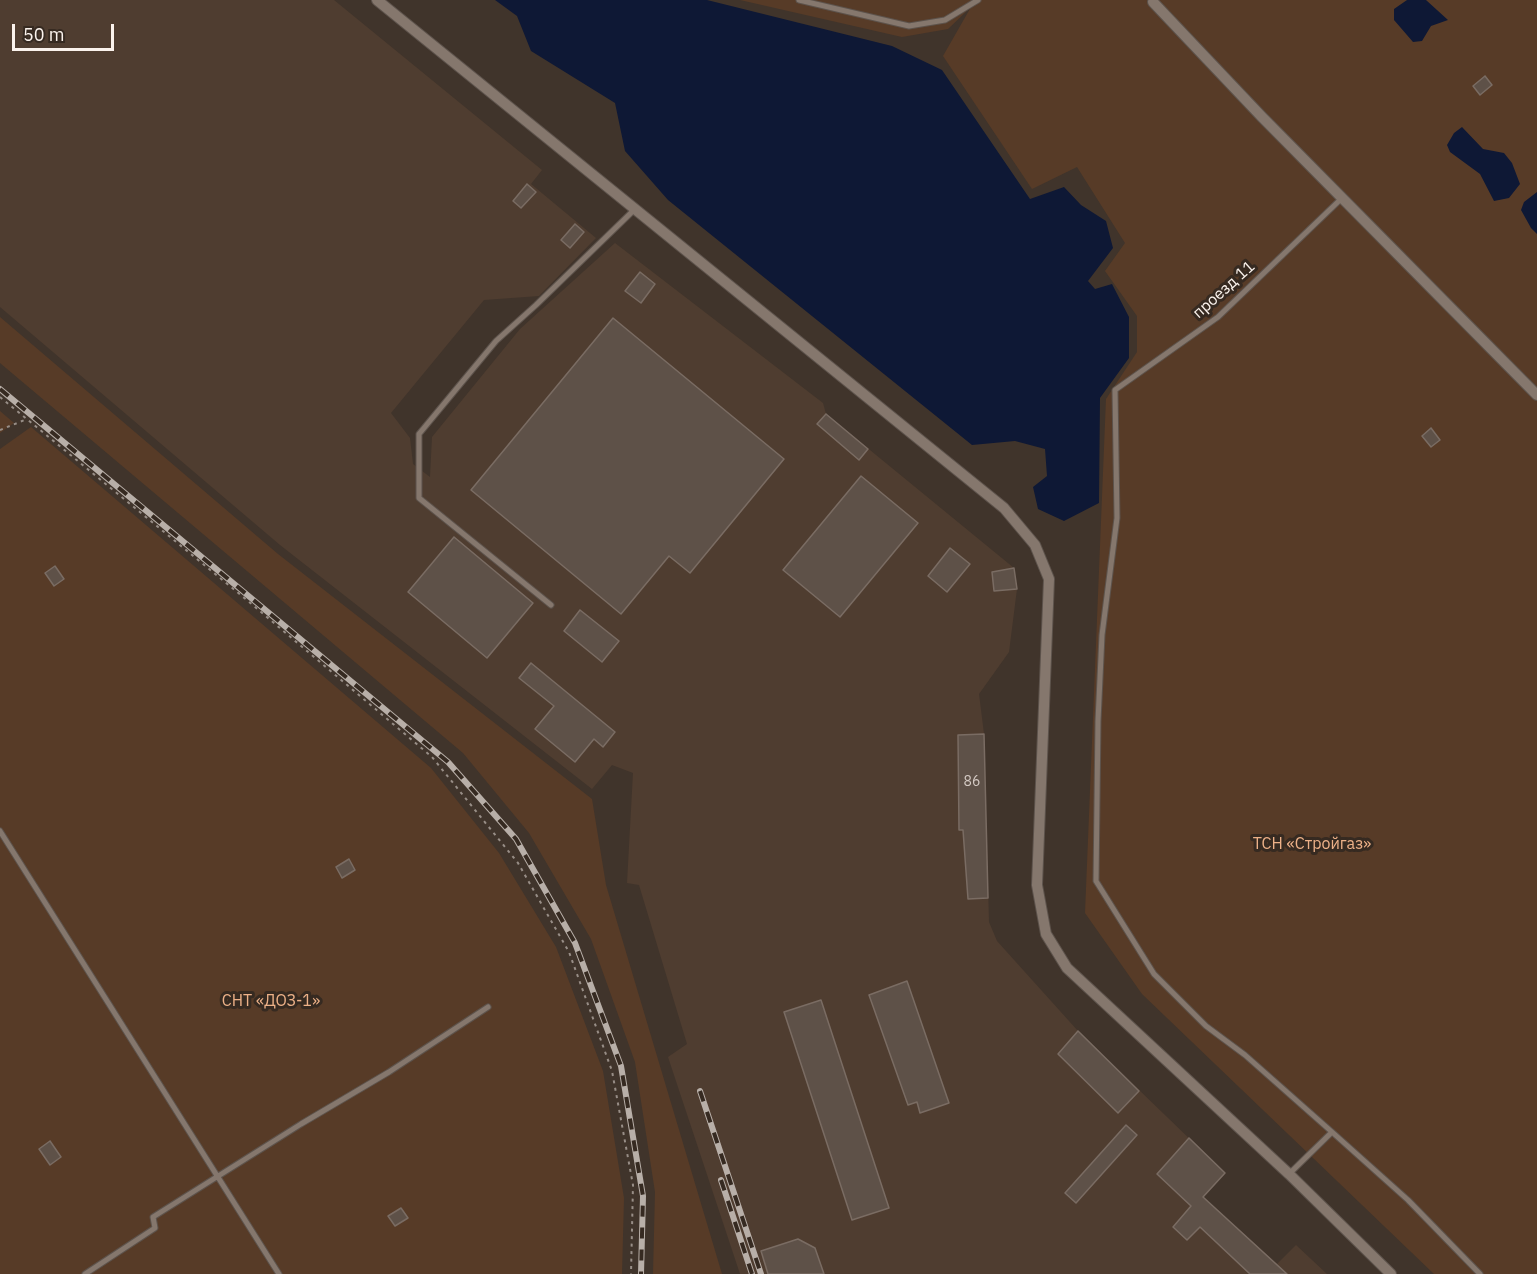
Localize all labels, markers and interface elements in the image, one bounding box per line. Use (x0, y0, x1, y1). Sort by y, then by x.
scale bar (15, 12, 117, 50)
text: 50 m (23, 23, 65, 46)
street label: проезд 11 (1189, 257, 1259, 323)
house number: 86 (964, 774, 980, 790)
park label: ТСН «Стройгаз» (1253, 834, 1371, 854)
park label: СНТ «ДОЗ-1» (222, 991, 320, 1011)

